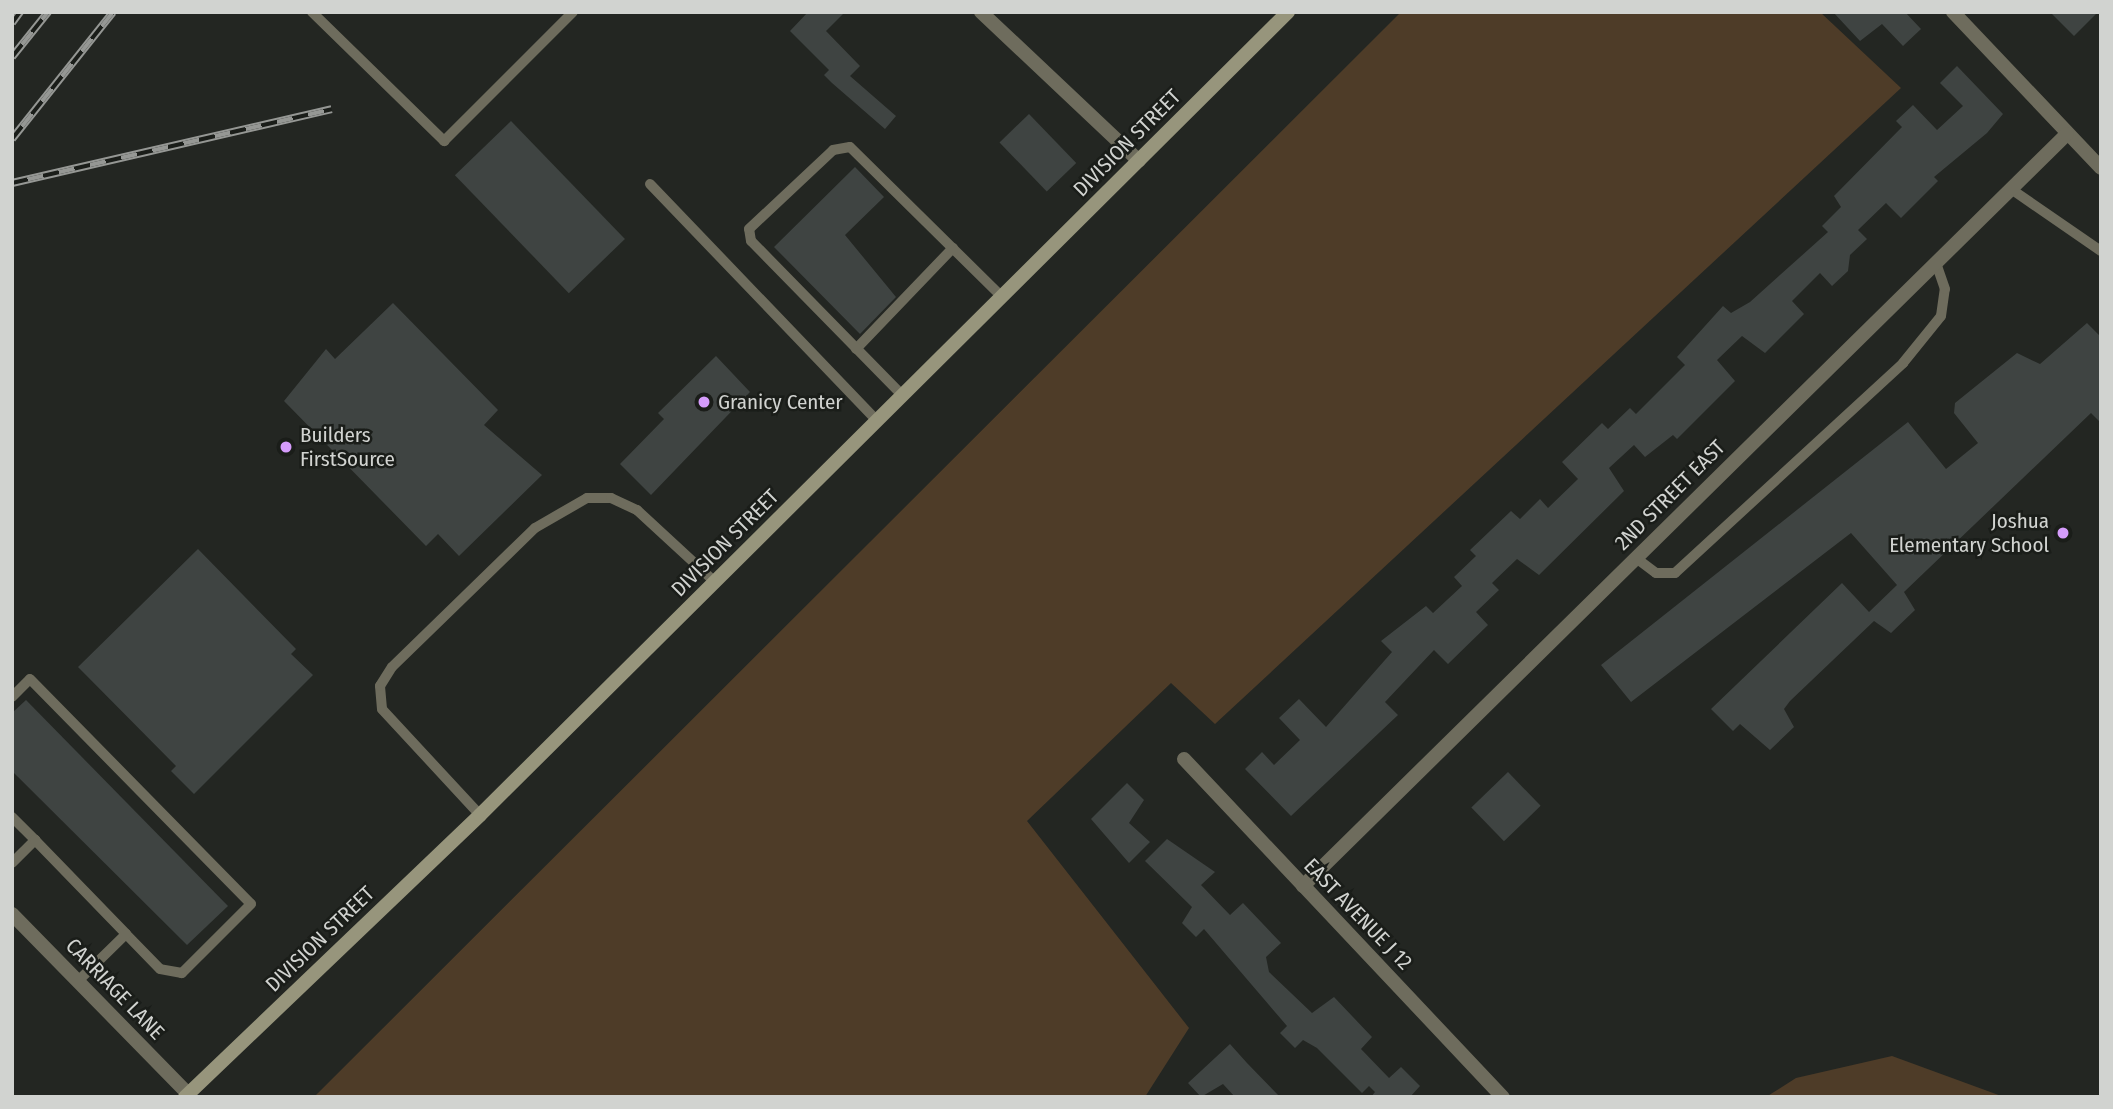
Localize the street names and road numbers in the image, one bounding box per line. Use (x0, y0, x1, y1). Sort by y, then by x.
street label: DIVISION STREET (1068, 84, 1186, 202)
street label: 2ND STREET EAST (1610, 435, 1730, 555)
street label: DIVISION STREET (666, 484, 784, 602)
street label: EAST AVENUE J 12 (1299, 853, 1417, 975)
street label: DIVISION STREET (260, 881, 380, 997)
street label: CARRIAGE LANE (61, 933, 169, 1045)

